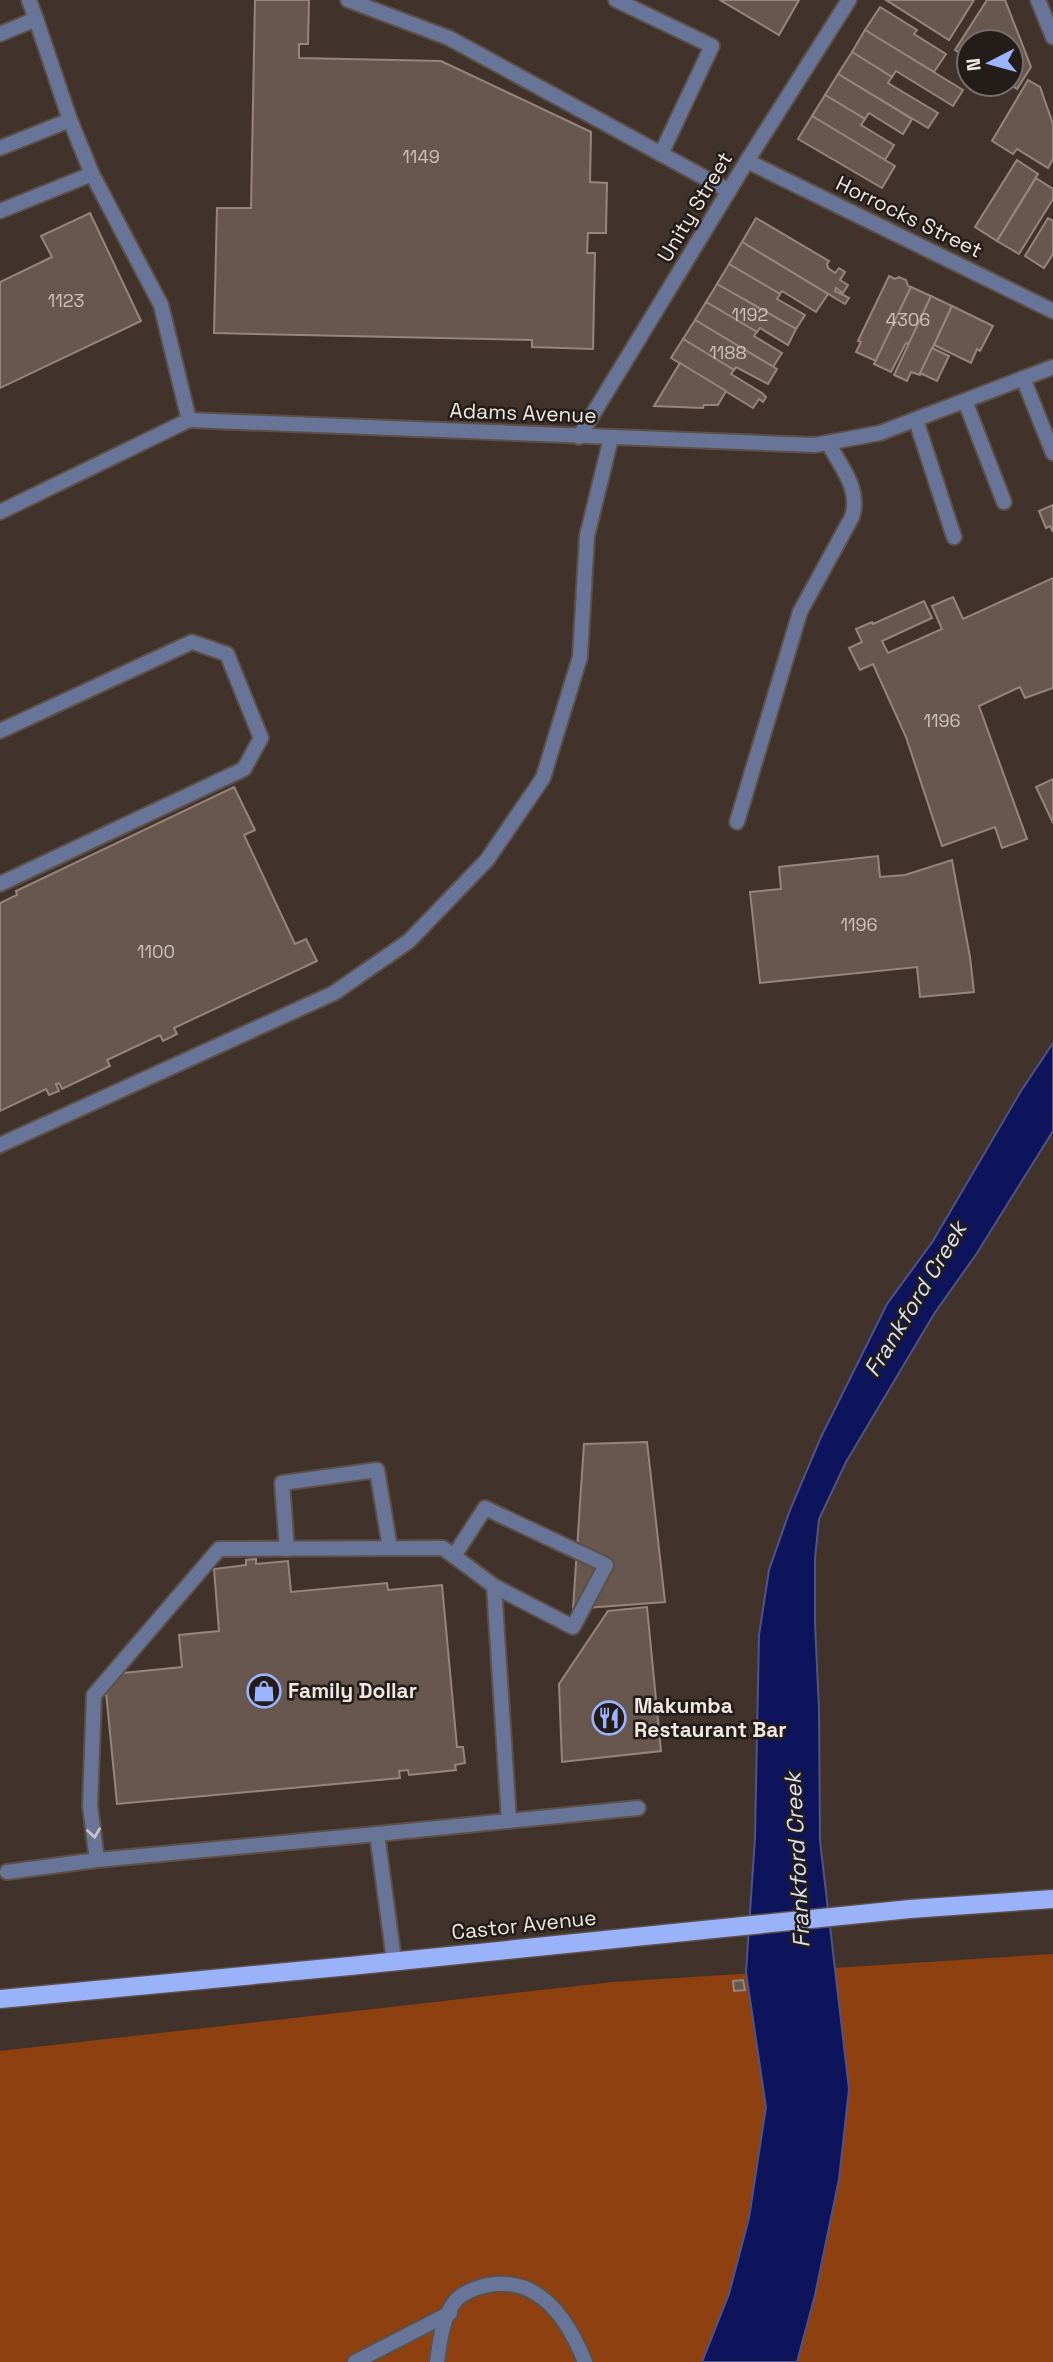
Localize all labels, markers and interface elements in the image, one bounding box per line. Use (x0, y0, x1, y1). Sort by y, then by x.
north arrow (955, 28, 1025, 98)
text: N (960, 57, 987, 72)
house number: 1149 (402, 145, 440, 168)
street label: Unity Street (651, 147, 738, 267)
street label: Horrocks Street (832, 169, 987, 264)
house number: 1123 (48, 289, 84, 312)
house number: 1192 (732, 303, 768, 326)
house number: 4306 (886, 308, 930, 331)
house number: 1188 (709, 341, 747, 364)
street label: Adams Avenue (449, 396, 597, 429)
house number: 1196 (923, 709, 961, 732)
house number: 1196 (840, 913, 878, 936)
house number: 1100 (137, 940, 175, 963)
water label: Frankford Creek (857, 1214, 974, 1382)
shop icon: Family Dollar (245, 1672, 283, 1710)
place label: Family Dollar (288, 1677, 417, 1704)
place label: Makumba Restaurant Bar (634, 1692, 787, 1743)
restaurant icon: Makumba Restaurant Bar (590, 1699, 628, 1737)
water label: Frankford Creek (777, 1769, 817, 1949)
one-way arrow (86, 1827, 101, 1839)
street label: Castor Avenue (450, 1903, 598, 1946)

